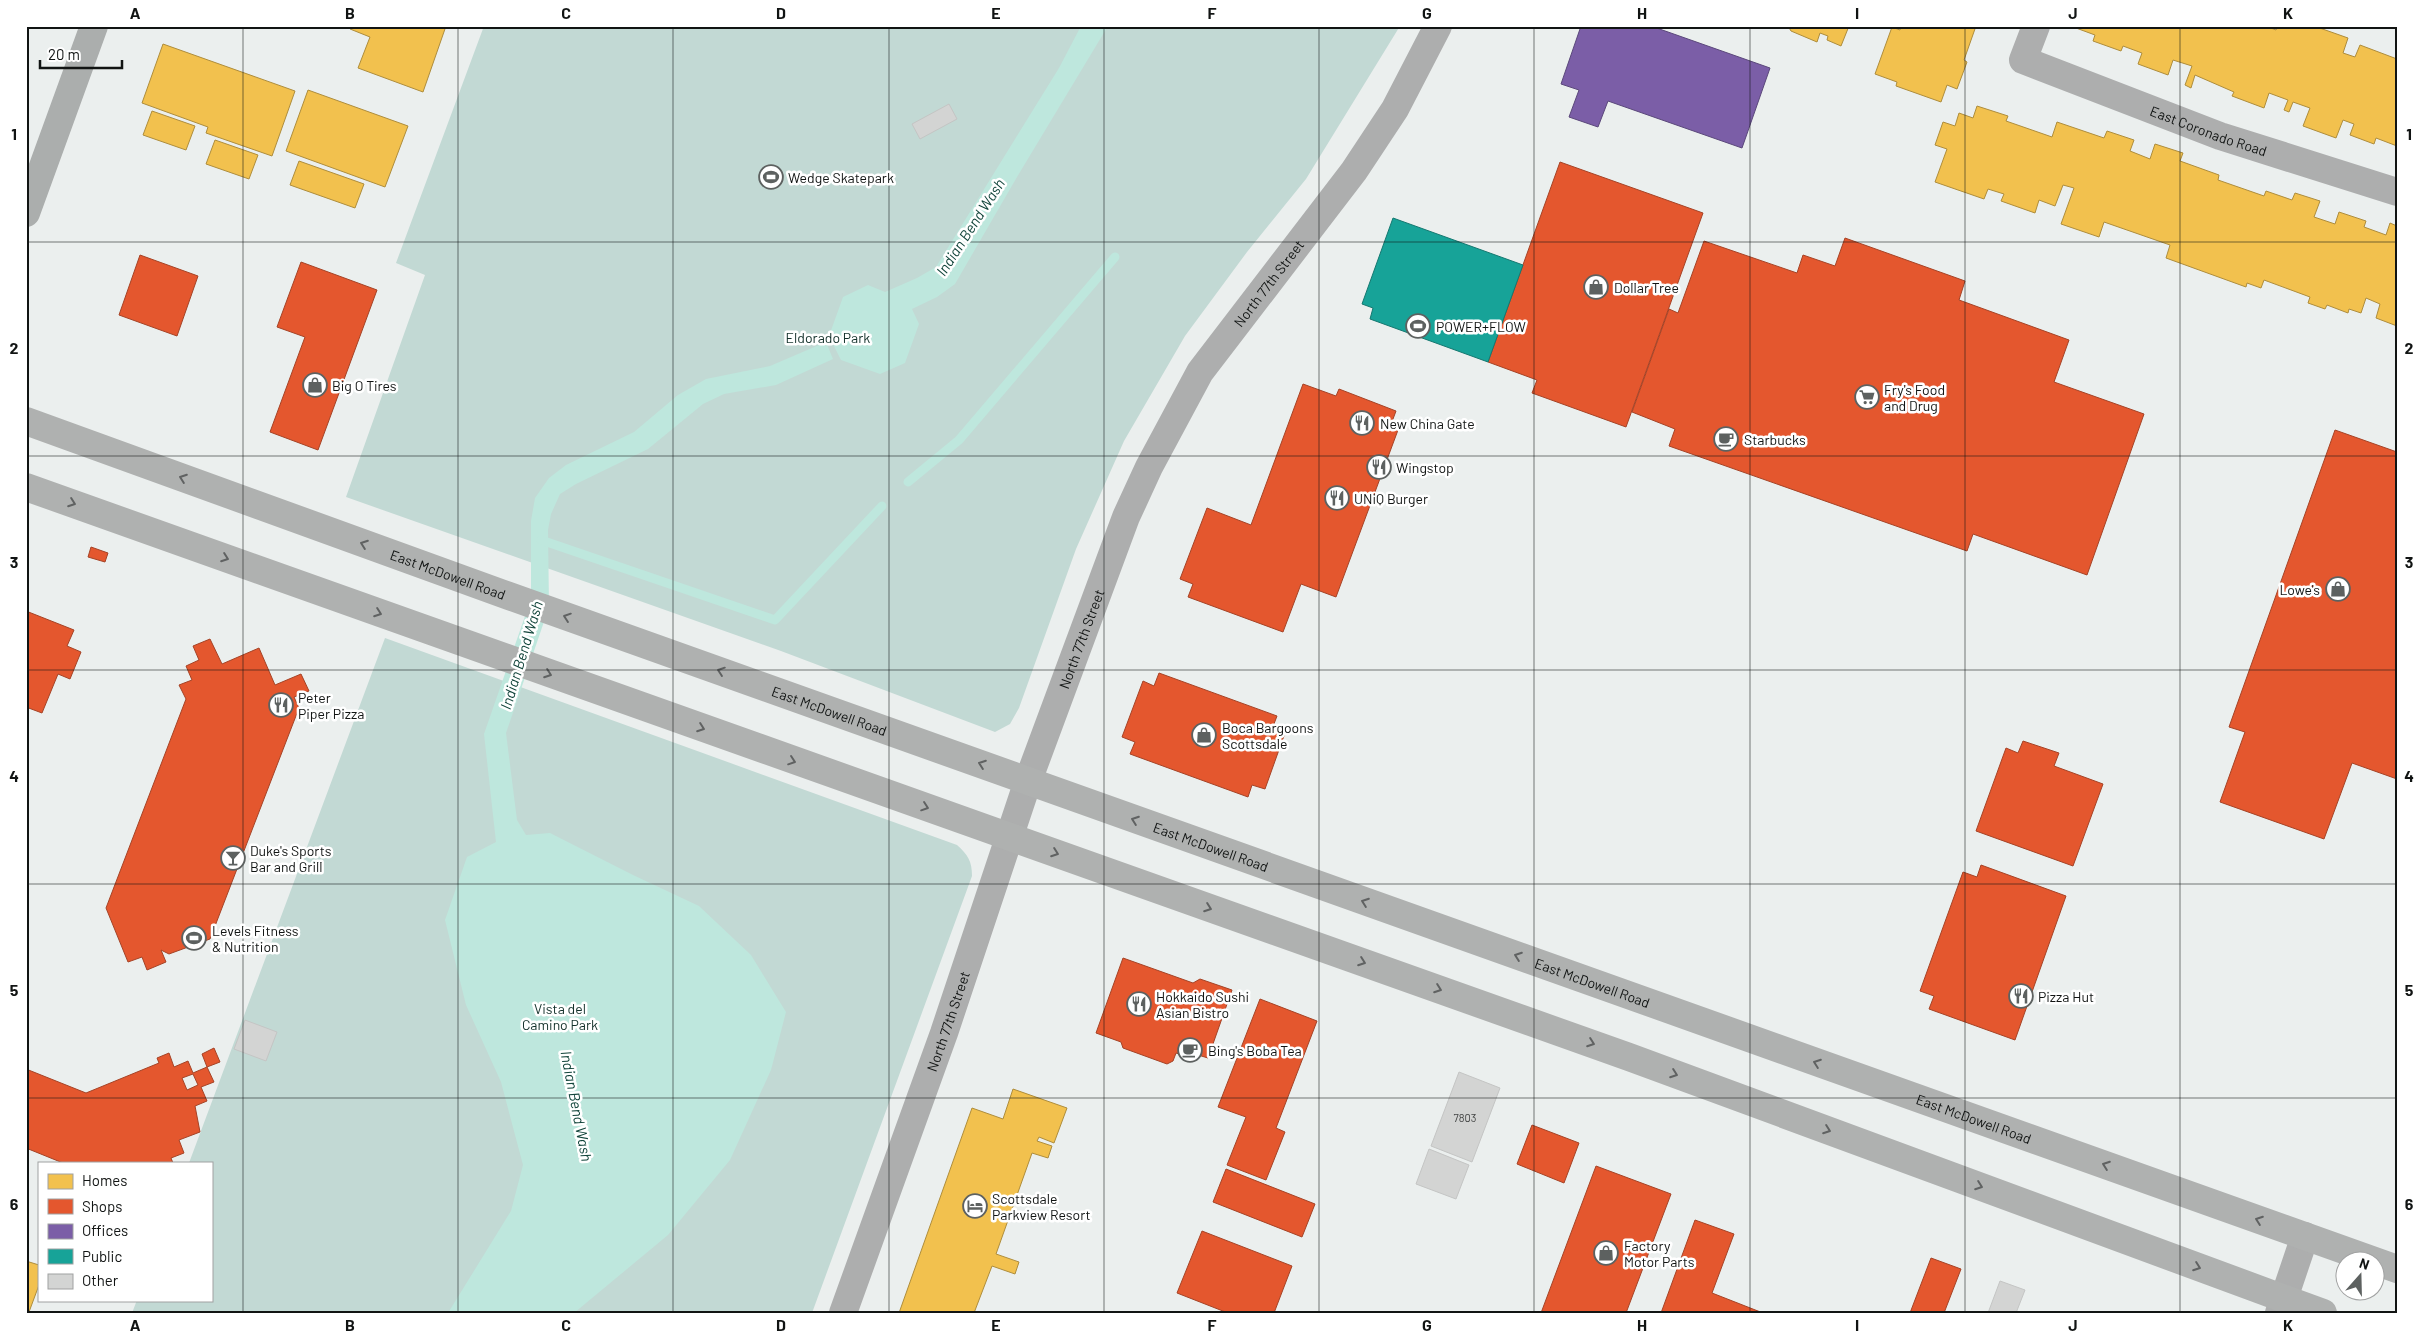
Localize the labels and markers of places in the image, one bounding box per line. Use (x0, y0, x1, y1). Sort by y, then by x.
sports icon: Wedge Skatepark (758, 164, 784, 190)
place label: Wedge Skatepark (788, 169, 894, 186)
shop icon: Dollar Tree (1583, 274, 1609, 300)
place label: Dollar Tree (1614, 279, 1679, 296)
sports icon: POWER+FLOW (1405, 313, 1431, 339)
place label: POWER+FLOW (1436, 318, 1526, 335)
shop icon: Big O Tires (302, 372, 328, 398)
place label: Big O Tires (332, 377, 397, 394)
place label: Fry's Food and Drug (1884, 381, 1945, 414)
supermarket icon: Fry's Food and Drug (1854, 384, 1880, 410)
restaurant icon: New China Gate (1349, 410, 1375, 436)
place label: New China Gate (1380, 415, 1475, 432)
cafe icon: Starbucks (1713, 426, 1739, 452)
place label: Starbucks (1744, 431, 1806, 448)
restaurant icon: Wingstop (1366, 454, 1392, 480)
place label: Wingstop (1396, 459, 1454, 476)
restaurant icon: UNiQ Burger (1324, 485, 1350, 511)
place label: UNiQ Burger (1354, 490, 1428, 507)
shop icon: Lowe's (2325, 576, 2351, 602)
place label: Lowe's (2279, 581, 2320, 598)
place label: Peter Piper Pizza (298, 689, 364, 722)
restaurant icon: Peter Piper Pizza (268, 692, 294, 718)
place label: Boca Bargoons Scottsdale (1222, 719, 1314, 752)
shop icon: Boca Bargoons Scottsdale (1191, 722, 1217, 748)
place label: Duke's Sports Bar and Grill (250, 842, 332, 875)
bar icon: Duke's Sports Bar and Grill (220, 845, 246, 871)
place label: Levels Fitness & Nutrition (212, 922, 299, 955)
sports icon: Levels Fitness & Nutrition (181, 925, 207, 951)
restaurant icon: Pizza Hut (2008, 983, 2034, 1009)
place label: Hokkaido Sushi Asian Bistro (1156, 988, 1249, 1021)
place label: Pizza Hut (2038, 988, 2094, 1005)
restaurant icon: Hokkaido Sushi Asian Bistro (1126, 991, 1152, 1017)
cafe icon: Bing's Boba Tea (1177, 1037, 1203, 1063)
place label: Bing's Boba Tea (1208, 1042, 1302, 1059)
place label: Scottsdale Parkview Resort (992, 1190, 1091, 1223)
hotel icon: Scottsdale Parkview Resort (962, 1193, 988, 1219)
place label: Factory Motor Parts (1624, 1237, 1695, 1270)
shop icon: Factory Motor Parts (1593, 1240, 1619, 1266)

